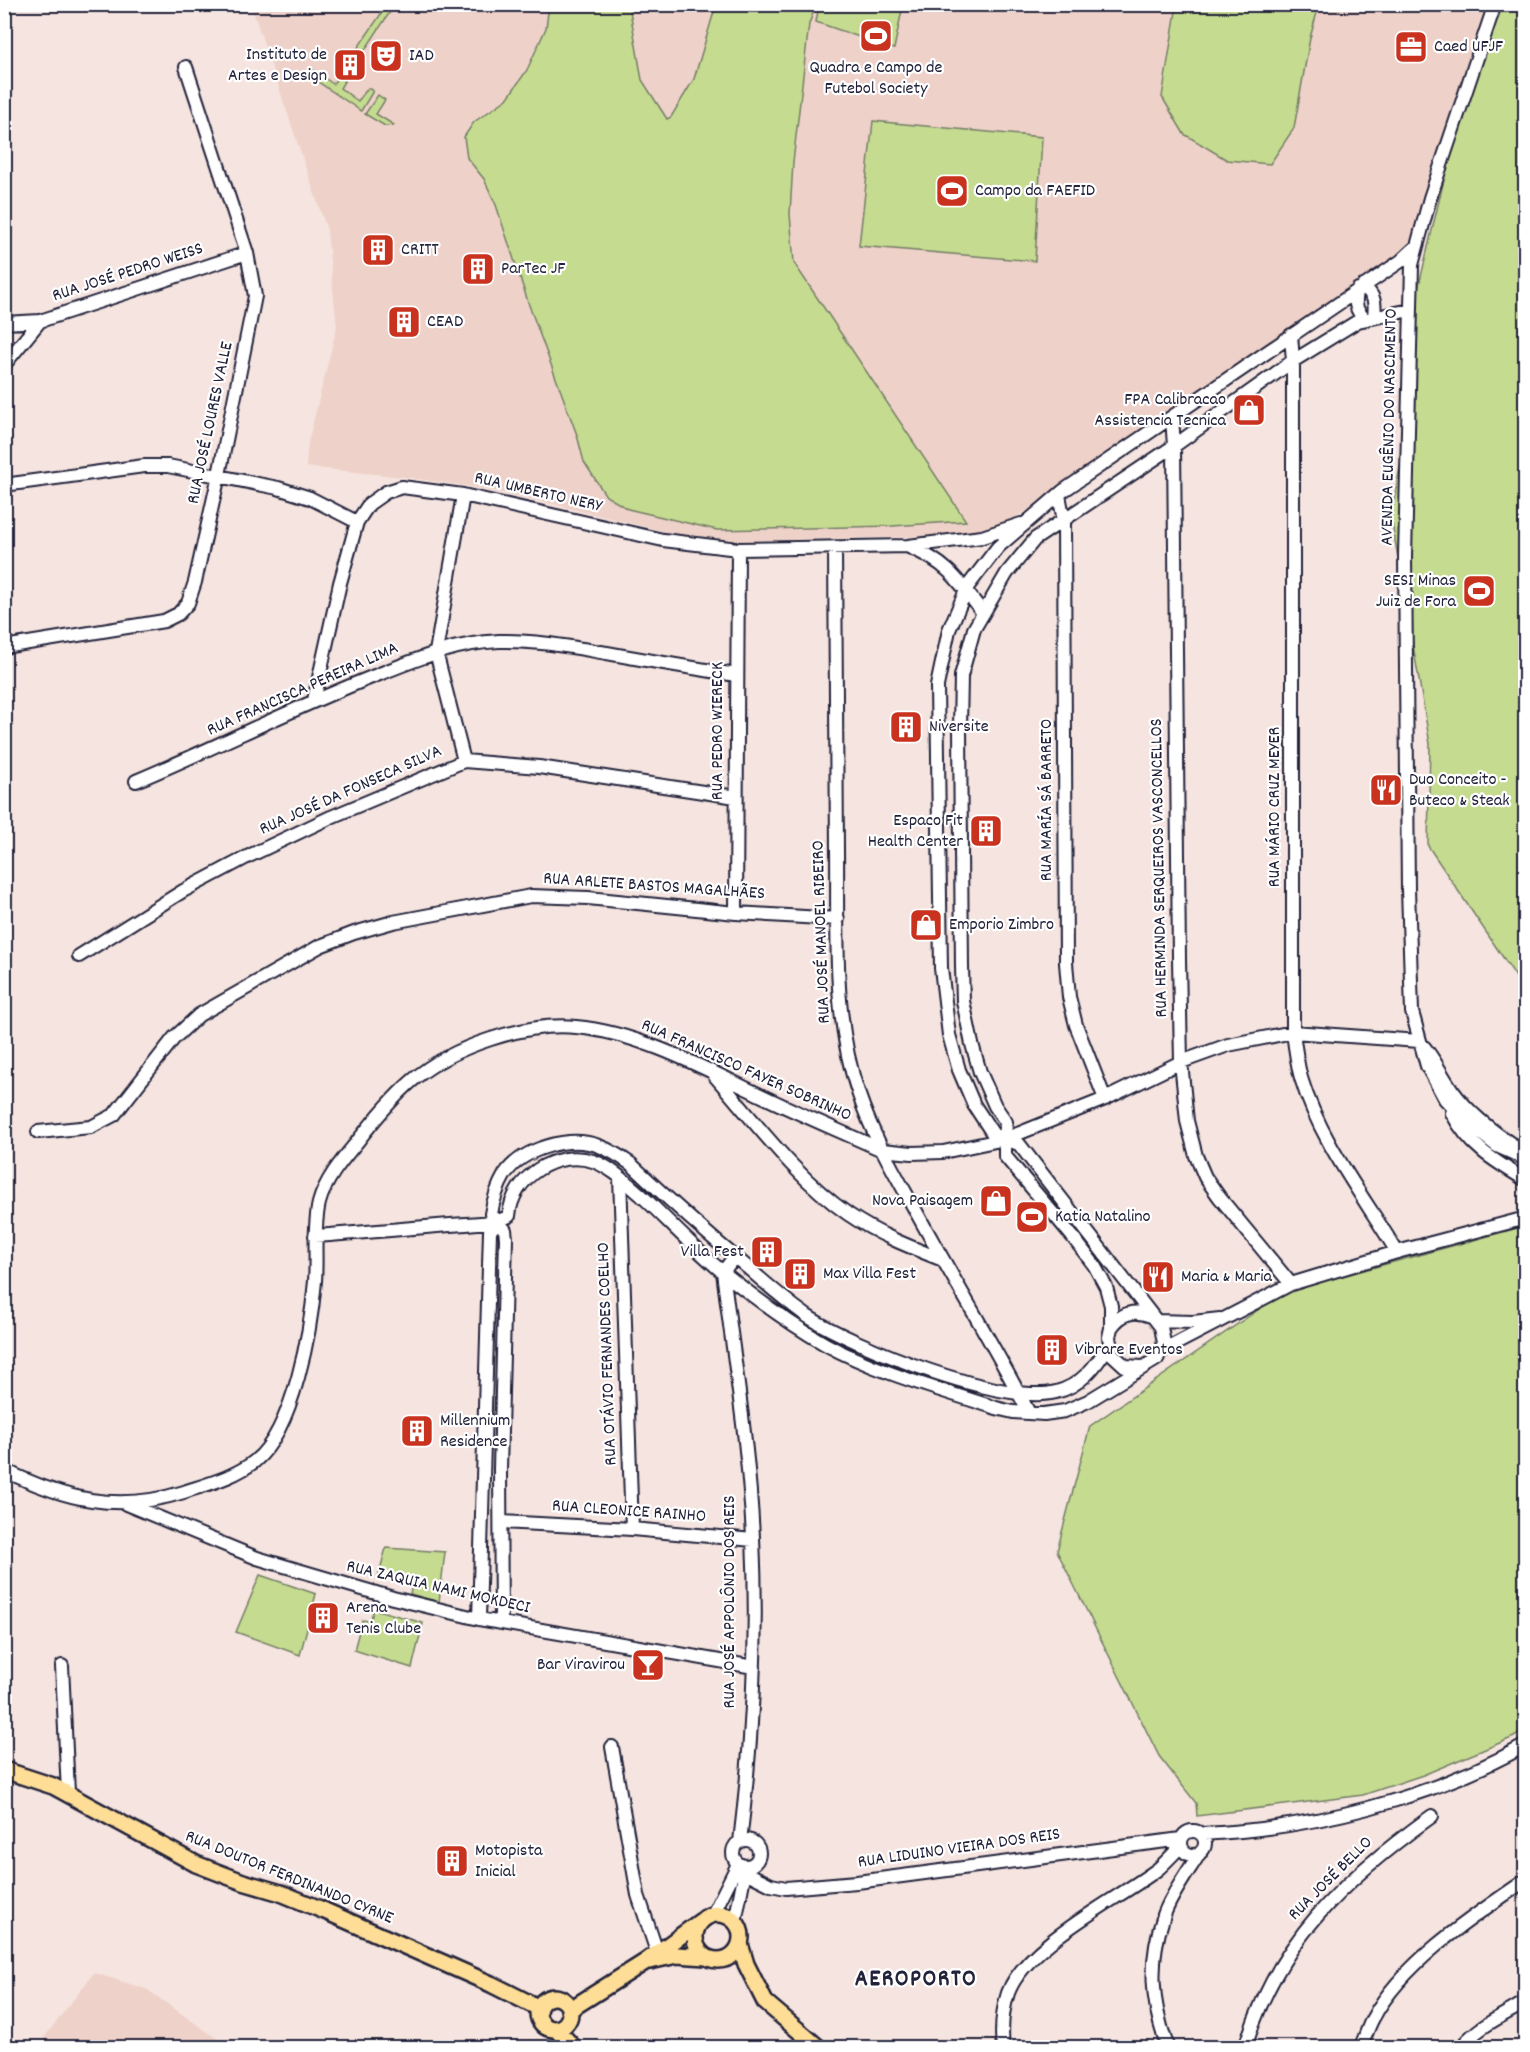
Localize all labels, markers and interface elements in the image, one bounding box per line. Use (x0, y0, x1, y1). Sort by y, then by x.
sports icon: Quadra e Campo de Futebol Society (858, 18, 894, 54)
office icon: Caed UFJF (1393, 29, 1429, 65)
place label: Caed UFJF (1434, 35, 1503, 60)
theatre icon: IAD (368, 38, 404, 74)
place label: Instituto de Artes e Design (228, 43, 327, 89)
place label: IAD (409, 44, 434, 69)
building icon: Instituto de Artes e Design (332, 47, 368, 83)
place label: Quadra e Campo de Futebol Society (810, 56, 943, 102)
sports icon: Campo da FAEFID (934, 173, 970, 209)
place label: Campo da FAEFID (975, 179, 1095, 204)
building icon: CRITT (360, 232, 396, 268)
street label: RUA JOSÉ PEDRO WEISS (49, 237, 207, 309)
place label: CRITT (401, 238, 439, 263)
building icon: ParTec JF (460, 251, 496, 287)
place label: ParTec JF (501, 257, 565, 282)
building icon: CEAD (386, 304, 422, 340)
street label: AVENIDA EUGÊNIO DO NASCIMENTO (1375, 308, 1405, 546)
place label: CEAD (427, 310, 463, 335)
street label: RUA JOSÉ LOURES VALLE (182, 340, 240, 506)
place label: FPA Calibracao Assistencia Tecnica (1095, 388, 1227, 434)
shop icon: FPA Calibracao Assistencia Tecnica (1231, 392, 1267, 428)
street label: RUA UMBERTO NERY (472, 466, 606, 520)
place label: SESI Minas Juiz de Fora (1376, 569, 1457, 615)
sports icon: SESI Minas Juiz de Fora (1461, 573, 1497, 609)
street label: RUA FRANCISCA PEREIRA LIMA (203, 636, 403, 744)
street label: RUA PEDRO WIERECK (706, 662, 731, 800)
building icon: Niversite (888, 709, 924, 745)
place label: Niversite (929, 715, 989, 740)
street label: RUA HERMINDA SERQUEIROS VASCONCELLOS (1145, 718, 1175, 1018)
street label: RUA MARÍA SÁ BARRETO (1035, 719, 1060, 881)
street label: RUA MÁRIO CRUZ MEYER (1263, 727, 1288, 887)
street label: RUA JOSÉ DA FONSECA SILVA (256, 739, 446, 843)
place label: Duo Conceito - Buteco & Steak (1409, 768, 1510, 814)
restaurant icon: Duo Conceito - Buteco & Steak (1368, 772, 1404, 808)
place label: Espaco Fit Health Center (868, 809, 963, 855)
building icon: Espaco Fit Health Center (968, 813, 1004, 849)
street label: RUA JOSÉ MANOEL RIBEIRO (806, 840, 838, 1024)
street label: RUA ARLETE BASTOS MAGALHÃES (542, 867, 766, 907)
shop icon: Emporio Zimbro (908, 907, 944, 943)
place label: Emporio Zimbro (949, 913, 1054, 938)
street label: RUA FRANCISCO FAYER SOBRINHO (637, 1013, 855, 1129)
shop icon: Nova Paisagem (978, 1183, 1014, 1219)
place label: Nova Paisagem (872, 1189, 973, 1214)
sports icon: Katia Natalino (1014, 1199, 1050, 1235)
place label: Katia Natalino (1055, 1205, 1151, 1230)
building icon: Villa Fest (749, 1234, 785, 1270)
place label: Villa Fest (681, 1240, 744, 1265)
street label: RUA OTÁVIO FERNANDES COELHO (592, 1242, 624, 1466)
building icon: Max Villa Fest (782, 1256, 818, 1292)
restaurant icon: Maria & Maria (1140, 1259, 1176, 1295)
place label: Max Villa Fest (823, 1262, 916, 1287)
place label: Maria & Maria (1181, 1265, 1273, 1290)
building icon: Vibrare Eventos (1034, 1332, 1070, 1368)
place label: Vibrare Eventos (1075, 1338, 1183, 1363)
place label: Millennium Residence (440, 1409, 510, 1455)
building icon: Millennium Residence (399, 1413, 435, 1449)
street label: RUA CLEONICE RAINHO (551, 1494, 707, 1530)
street label: RUA JOSÉ APPOLÔNIO DOS REIS (718, 1495, 743, 1709)
street label: RUA ZAQUIA NAMI MOKDECI (344, 1555, 533, 1621)
place label: Arena Tenis Clube (346, 1596, 421, 1642)
building icon: Arena Tenis Clube (305, 1600, 341, 1636)
bar icon: Bar Viravirou (630, 1647, 666, 1683)
place label: Bar Viravirou (537, 1653, 625, 1678)
street label: RUA LIDUINO VIEIRA DOS REIS (856, 1822, 1062, 1876)
street label: RUA DOUTOR FERDINANDO CYRNE (181, 1825, 397, 1931)
street label: RUA JOSÉ BELLO (1283, 1831, 1379, 1927)
place label: Motopista Inicial (475, 1839, 543, 1885)
building icon: Motopista Inicial (434, 1843, 470, 1879)
district label: AEROPORTO (855, 1963, 977, 1997)

